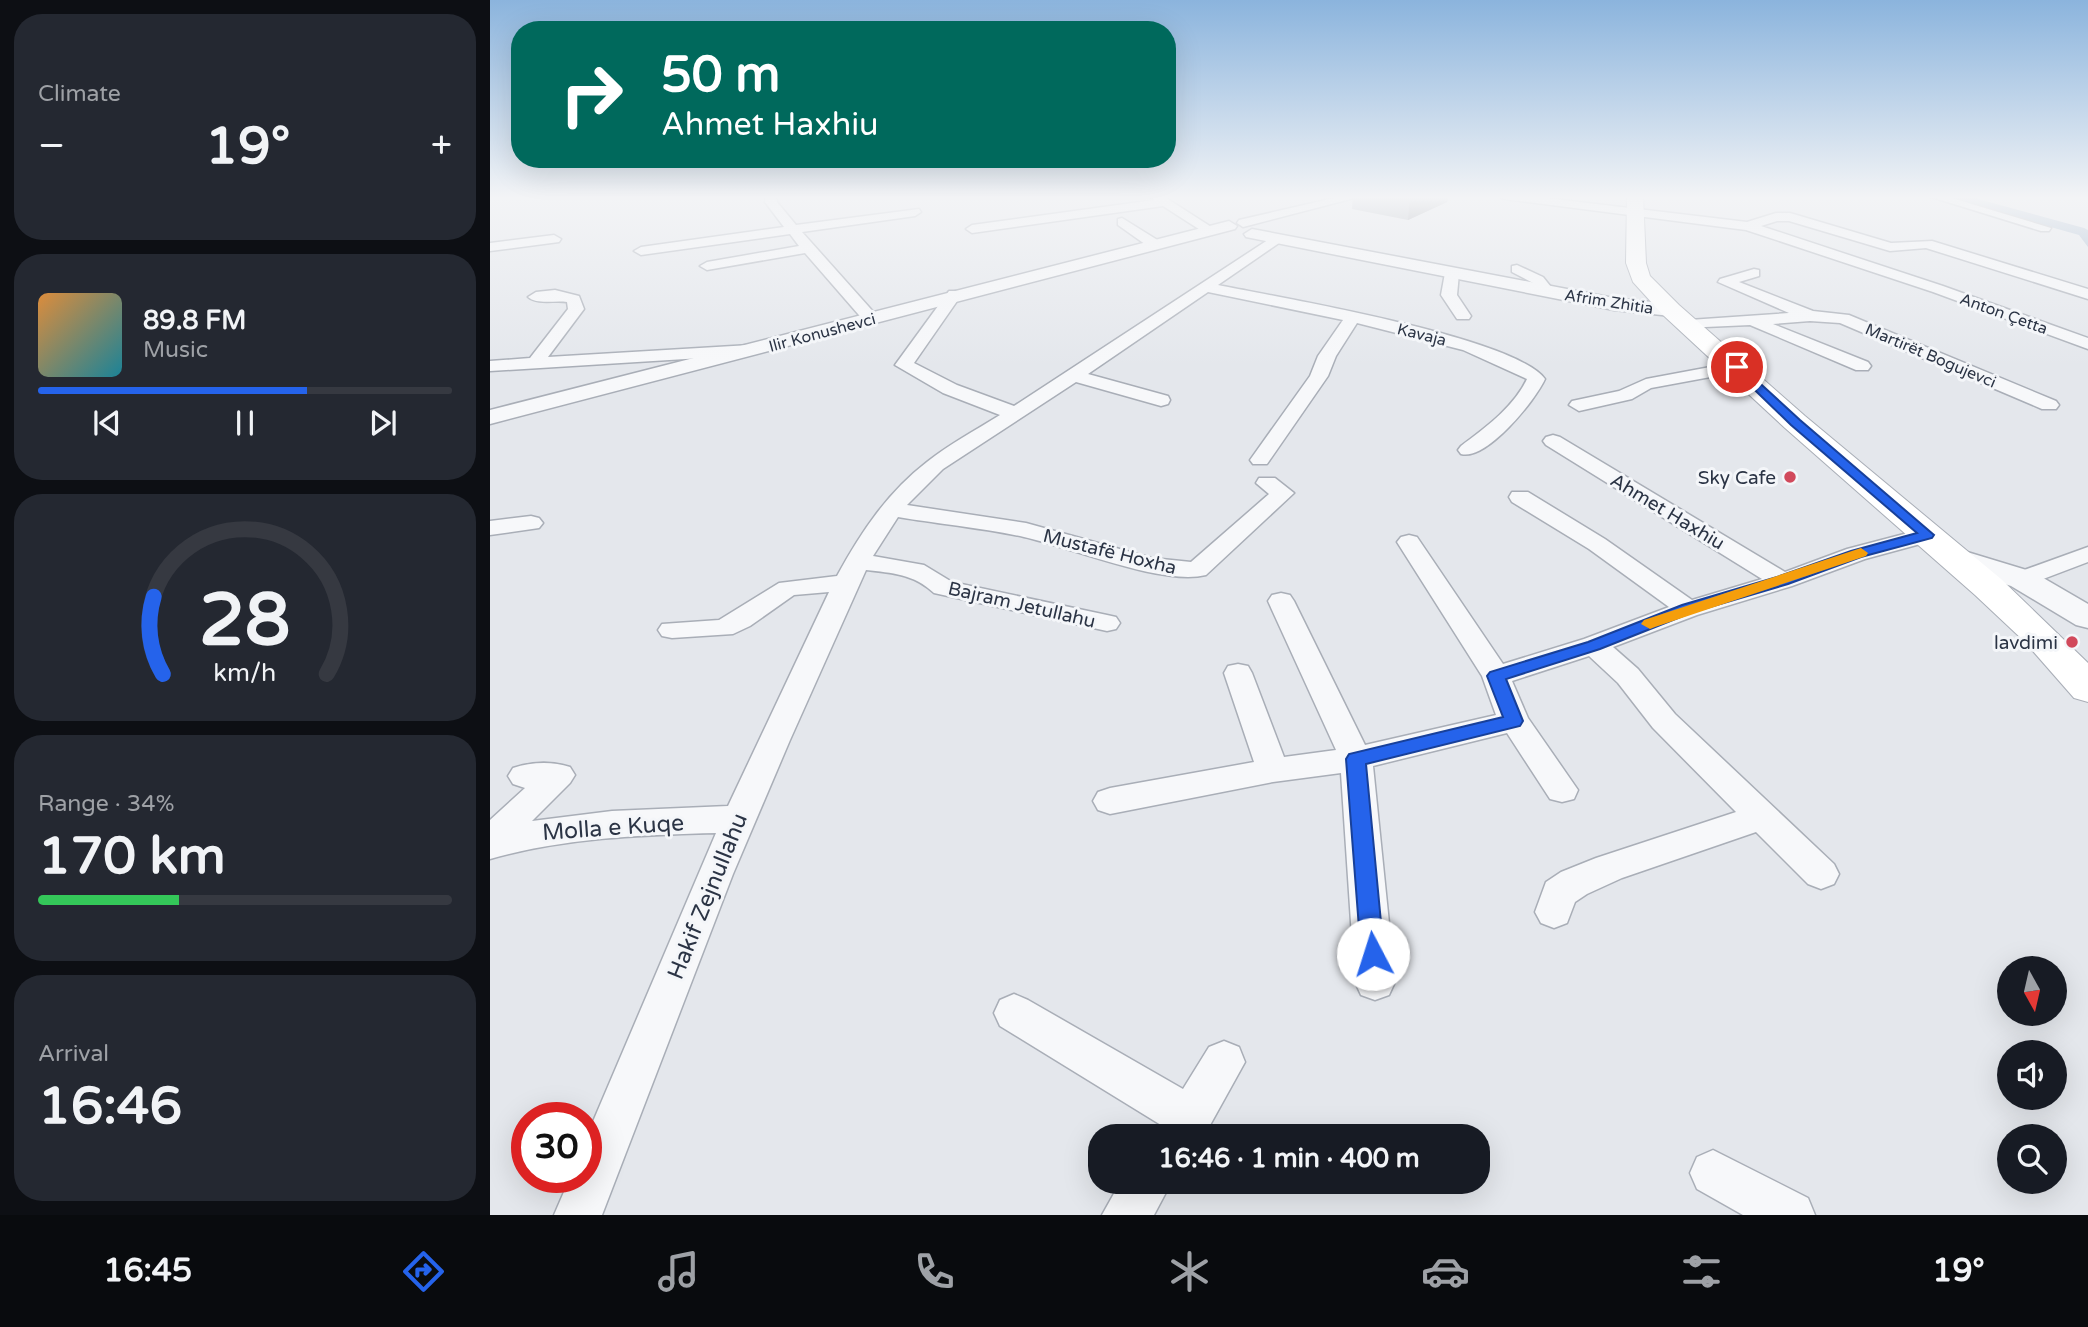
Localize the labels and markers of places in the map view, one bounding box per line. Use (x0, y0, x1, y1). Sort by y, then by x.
pin (1707, 337, 1767, 397)
place label: Sky Cafe (1698, 467, 1776, 489)
marker: Sky Cafe (1782, 469, 1798, 485)
place label: lavdimi (1994, 632, 2058, 654)
marker: lavdimi (2064, 634, 2080, 650)

